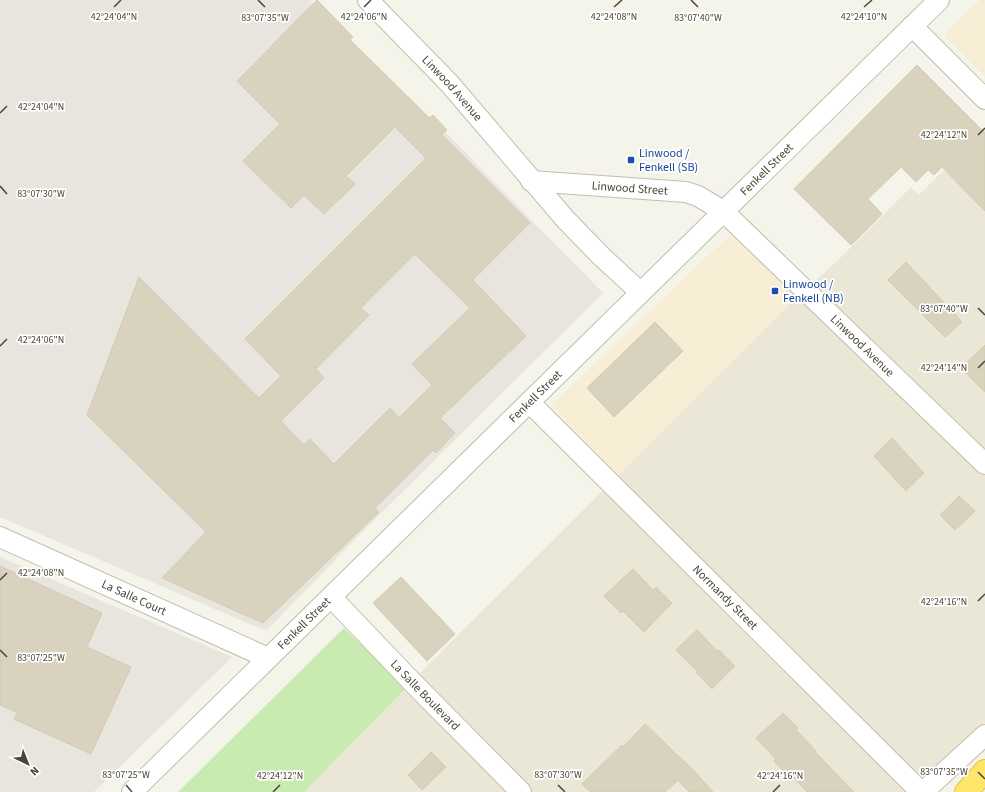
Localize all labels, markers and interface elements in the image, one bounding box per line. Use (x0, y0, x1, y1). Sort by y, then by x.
text: 42°24'04"N (91, 10, 137, 24)
text: 42°24'06"N (341, 10, 387, 24)
text: 42°24'08"N (591, 10, 637, 24)
text: 42°24'10"N (841, 10, 887, 24)
text: 83°07'35"W (241, 11, 289, 25)
text: 83°07'40"W (674, 11, 722, 25)
street label: Linwood Avenue (418, 52, 486, 125)
text: 42°24'04"N (18, 100, 64, 114)
text: 42°24'12"N (921, 128, 967, 142)
street label: Fenkell Street (736, 139, 797, 199)
place label: Linwood / Fenkell (SB) (639, 145, 698, 176)
marker: Linwood / Fenkell (SB) (626, 155, 636, 165)
street label: Linwood Street (591, 177, 668, 199)
text: 83°07'30"W (17, 187, 65, 201)
place label: Linwood / Fenkell (NB) (783, 276, 844, 307)
marker: Linwood / Fenkell (NB) (770, 286, 780, 296)
text: 83°07'40"W (920, 302, 968, 316)
street label: Linwood Avenue (827, 311, 898, 381)
text: 42°24'06"N (18, 333, 64, 347)
text: 42°24'14"N (921, 361, 967, 375)
street label: Fenkell Street (505, 366, 566, 426)
street label: Normandy Street (689, 561, 762, 634)
text: 42°24'08"N (18, 566, 64, 580)
street label: La Salle Court (99, 575, 169, 620)
street label: Fenkell Street (274, 593, 334, 653)
text: 42°24'16"N (921, 595, 967, 609)
text: 83°07'25"W (17, 651, 65, 665)
street label: La Salle Boulevard (387, 656, 464, 734)
north arrow (8, 744, 48, 784)
text: N (27, 763, 42, 779)
text: 83°07'35"W (920, 765, 968, 779)
text: 83°07'25"W (102, 768, 150, 782)
text: 83°07'30"W (534, 768, 582, 782)
text: 42°24'12"N (257, 769, 303, 783)
text: 42°24'16"N (757, 769, 803, 783)

